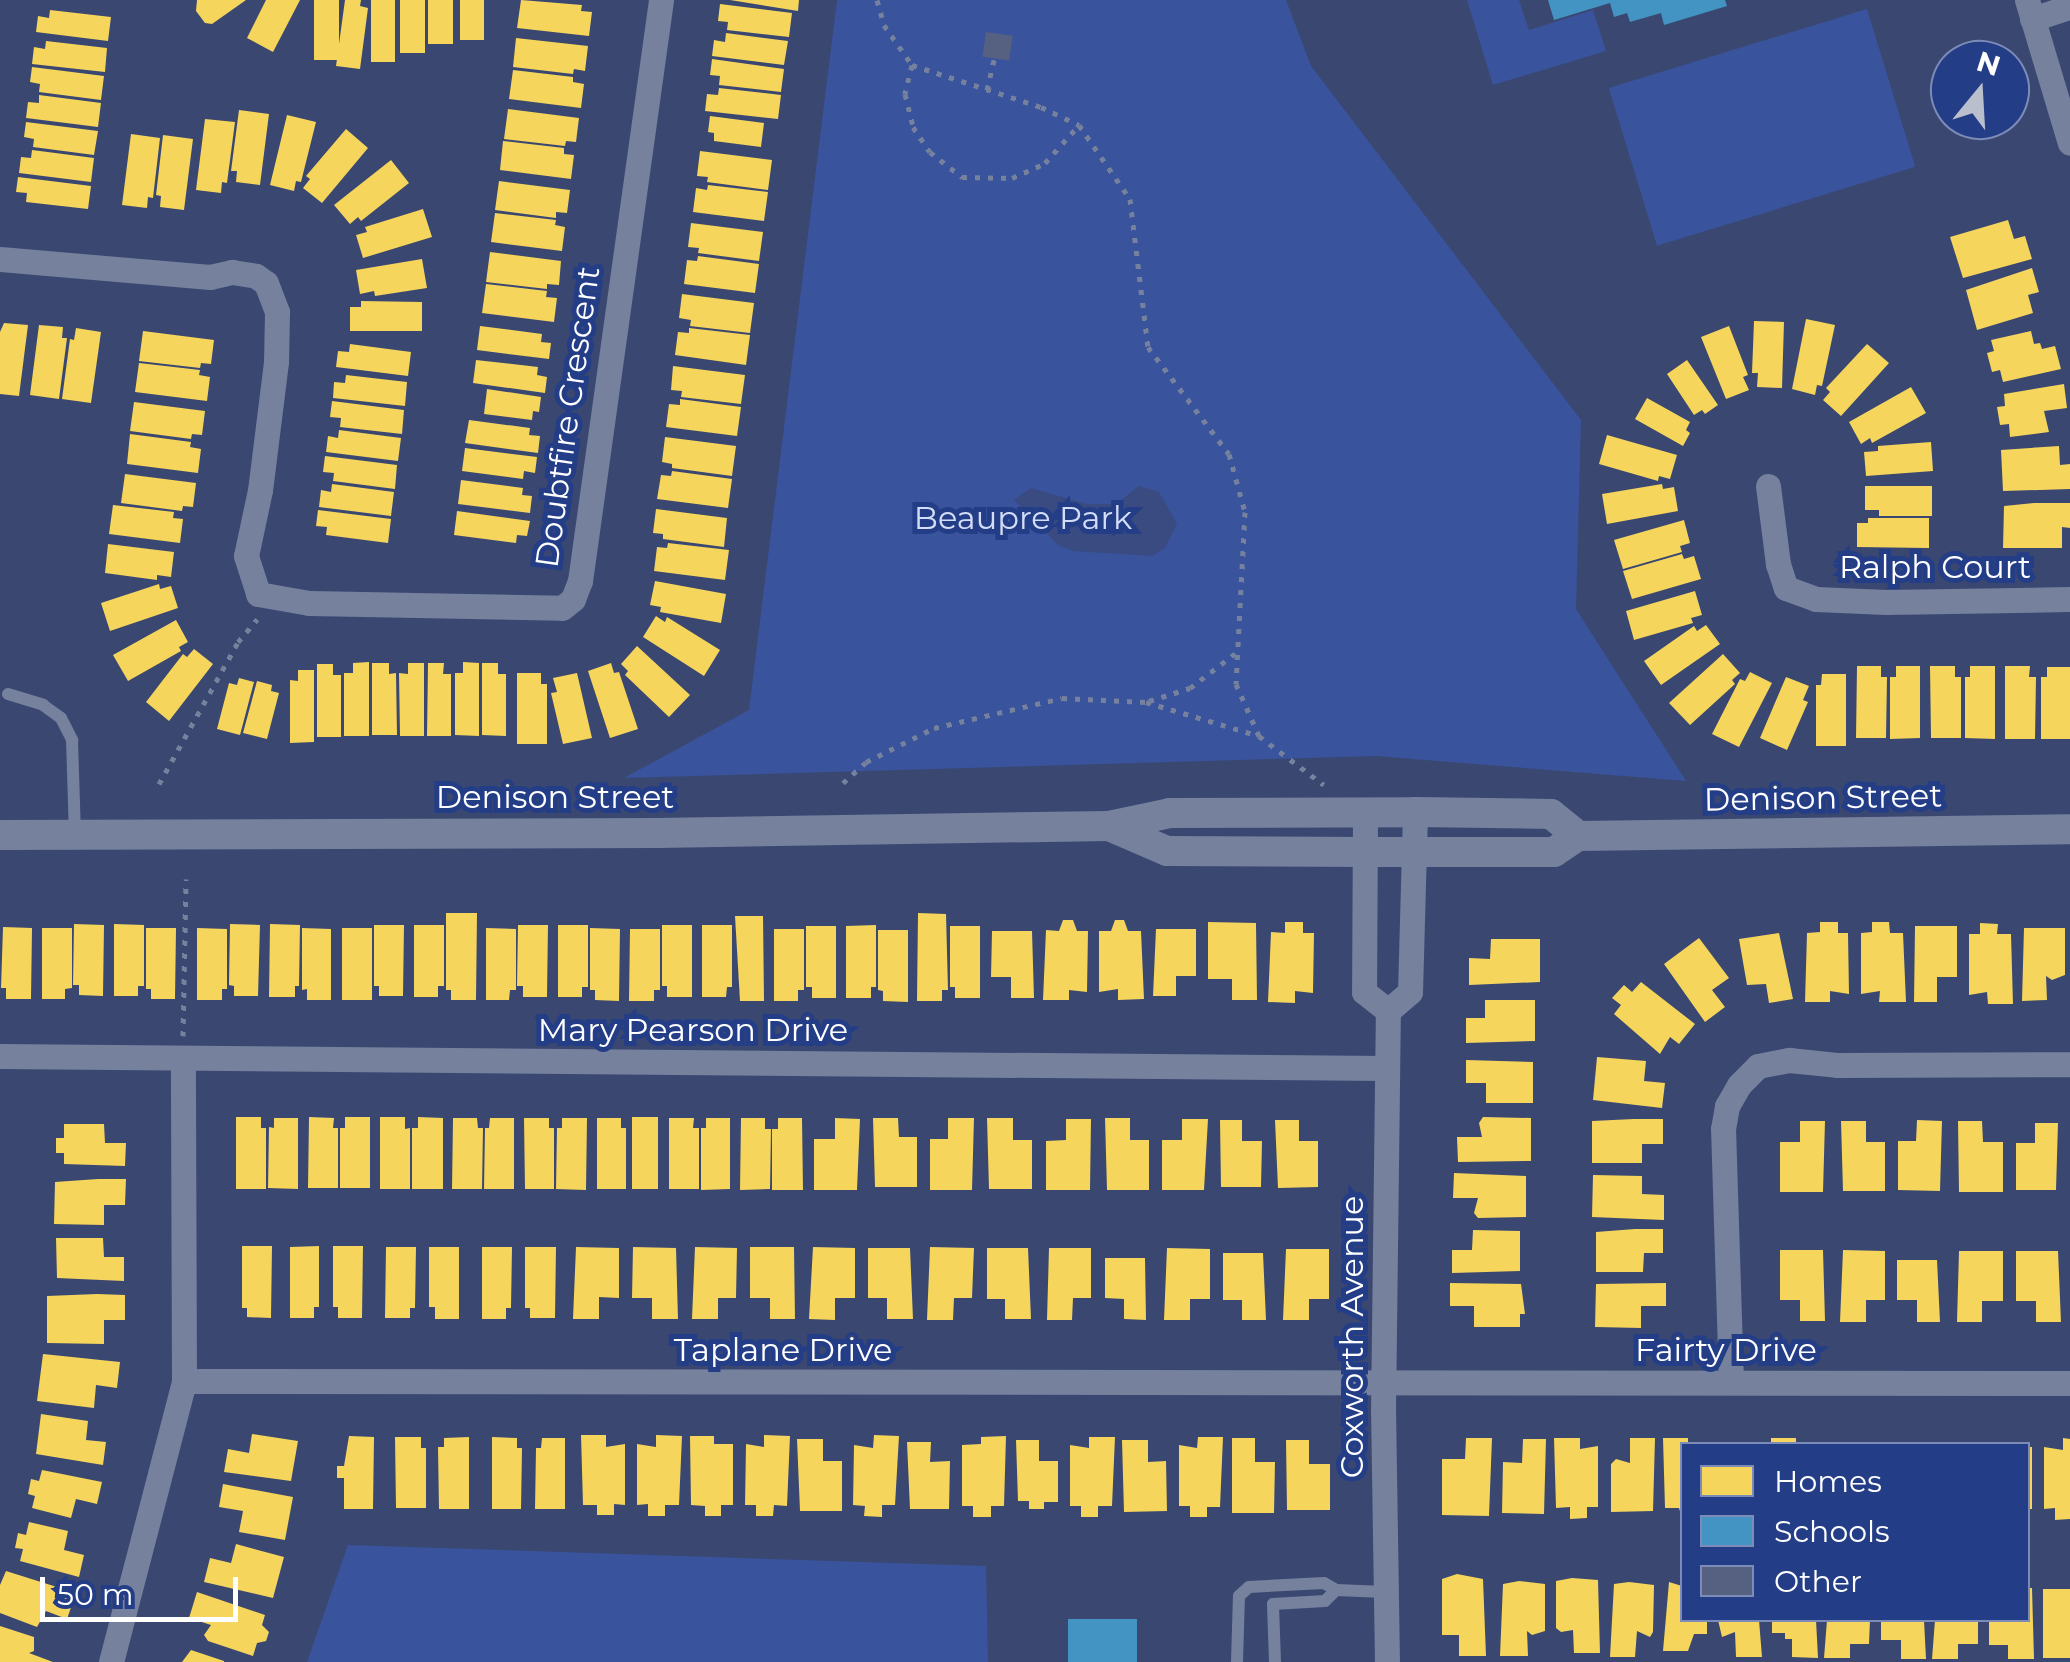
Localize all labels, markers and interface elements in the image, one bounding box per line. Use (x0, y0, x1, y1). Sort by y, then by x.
north arrow (1930, 40, 2030, 140)
text: N (1973, 44, 2005, 83)
street label: Doubtfire Crescent (528, 264, 608, 570)
park label: Beaupre Park (914, 499, 1132, 537)
street label: Ralph Court (1839, 548, 2031, 586)
street label: Denison Street (1703, 777, 1943, 819)
street label: Denison Street (436, 778, 674, 816)
street label: Mary Pearson Drive (538, 1011, 848, 1049)
street label: Coxworth Avenue (1333, 1196, 1371, 1478)
street label: Taplane Drive (674, 1331, 892, 1369)
street label: Fairty Drive (1635, 1331, 1817, 1369)
legend (1680, 1442, 2030, 1622)
text: Homes (1774, 1463, 1882, 1500)
text: Schools (1774, 1513, 1890, 1550)
scale bar (45, 1557, 242, 1619)
text: Other (1774, 1563, 1862, 1600)
text: 50 m (57, 1576, 134, 1613)

